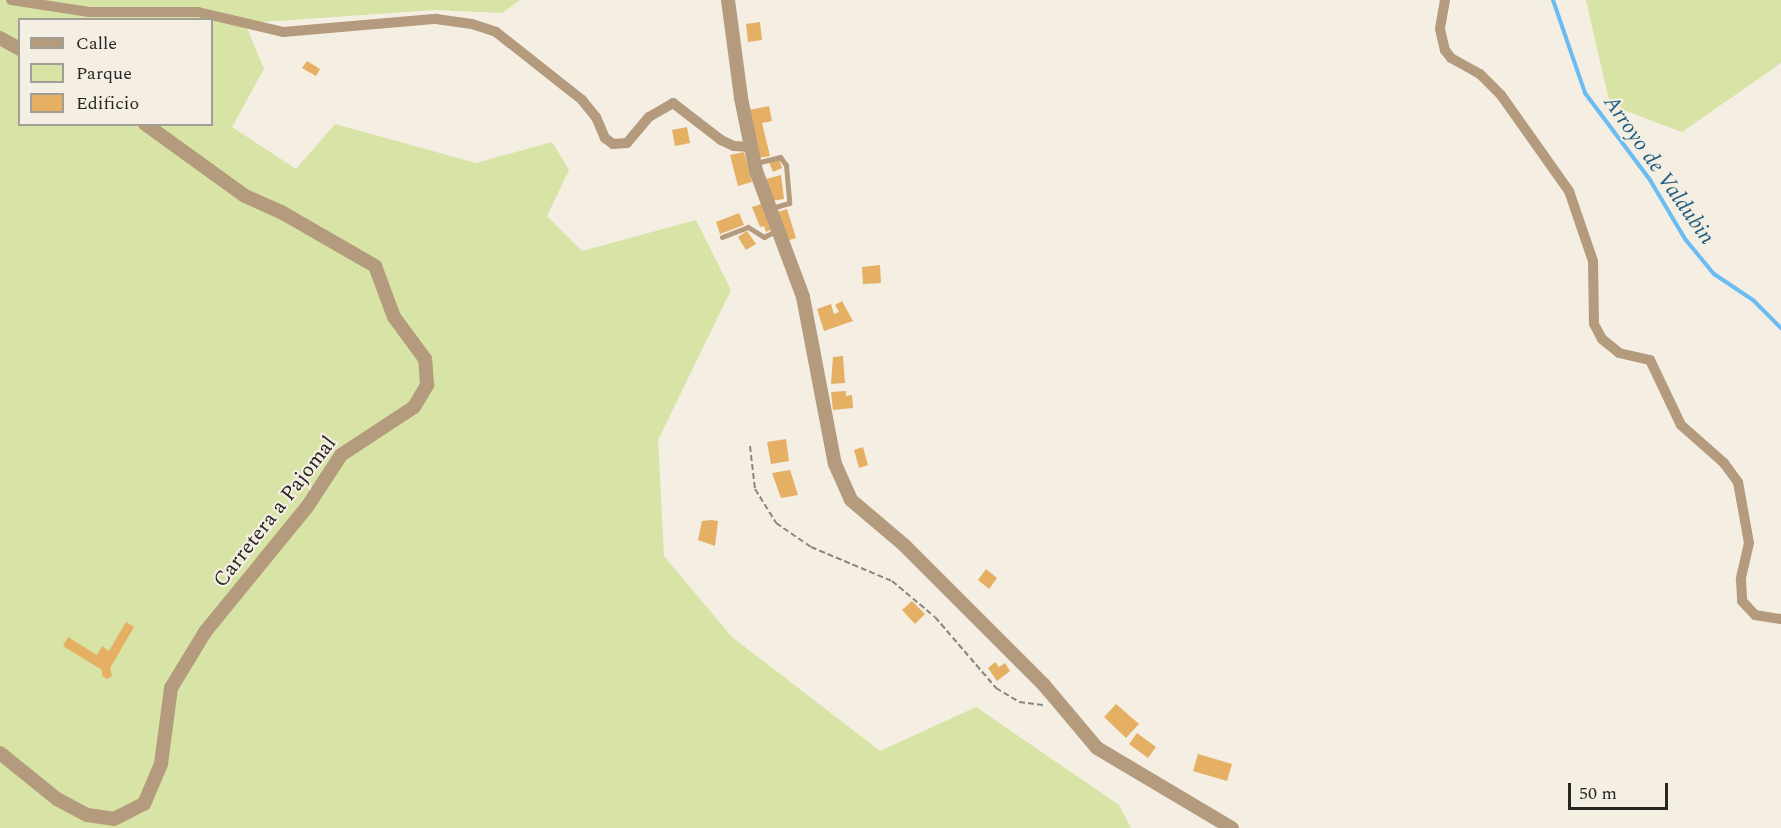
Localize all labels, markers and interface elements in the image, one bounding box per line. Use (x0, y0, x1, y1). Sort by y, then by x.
legend (18, 18, 213, 126)
text: Calle (76, 30, 117, 57)
text: Parque (76, 60, 132, 87)
text: Edificio (76, 90, 139, 117)
water label: Arroyo de Valdubin (1598, 90, 1720, 250)
street label: Carretera a Pajomal (208, 431, 342, 593)
scale bar (1571, 771, 1672, 809)
text: 50 m (1579, 780, 1617, 807)

